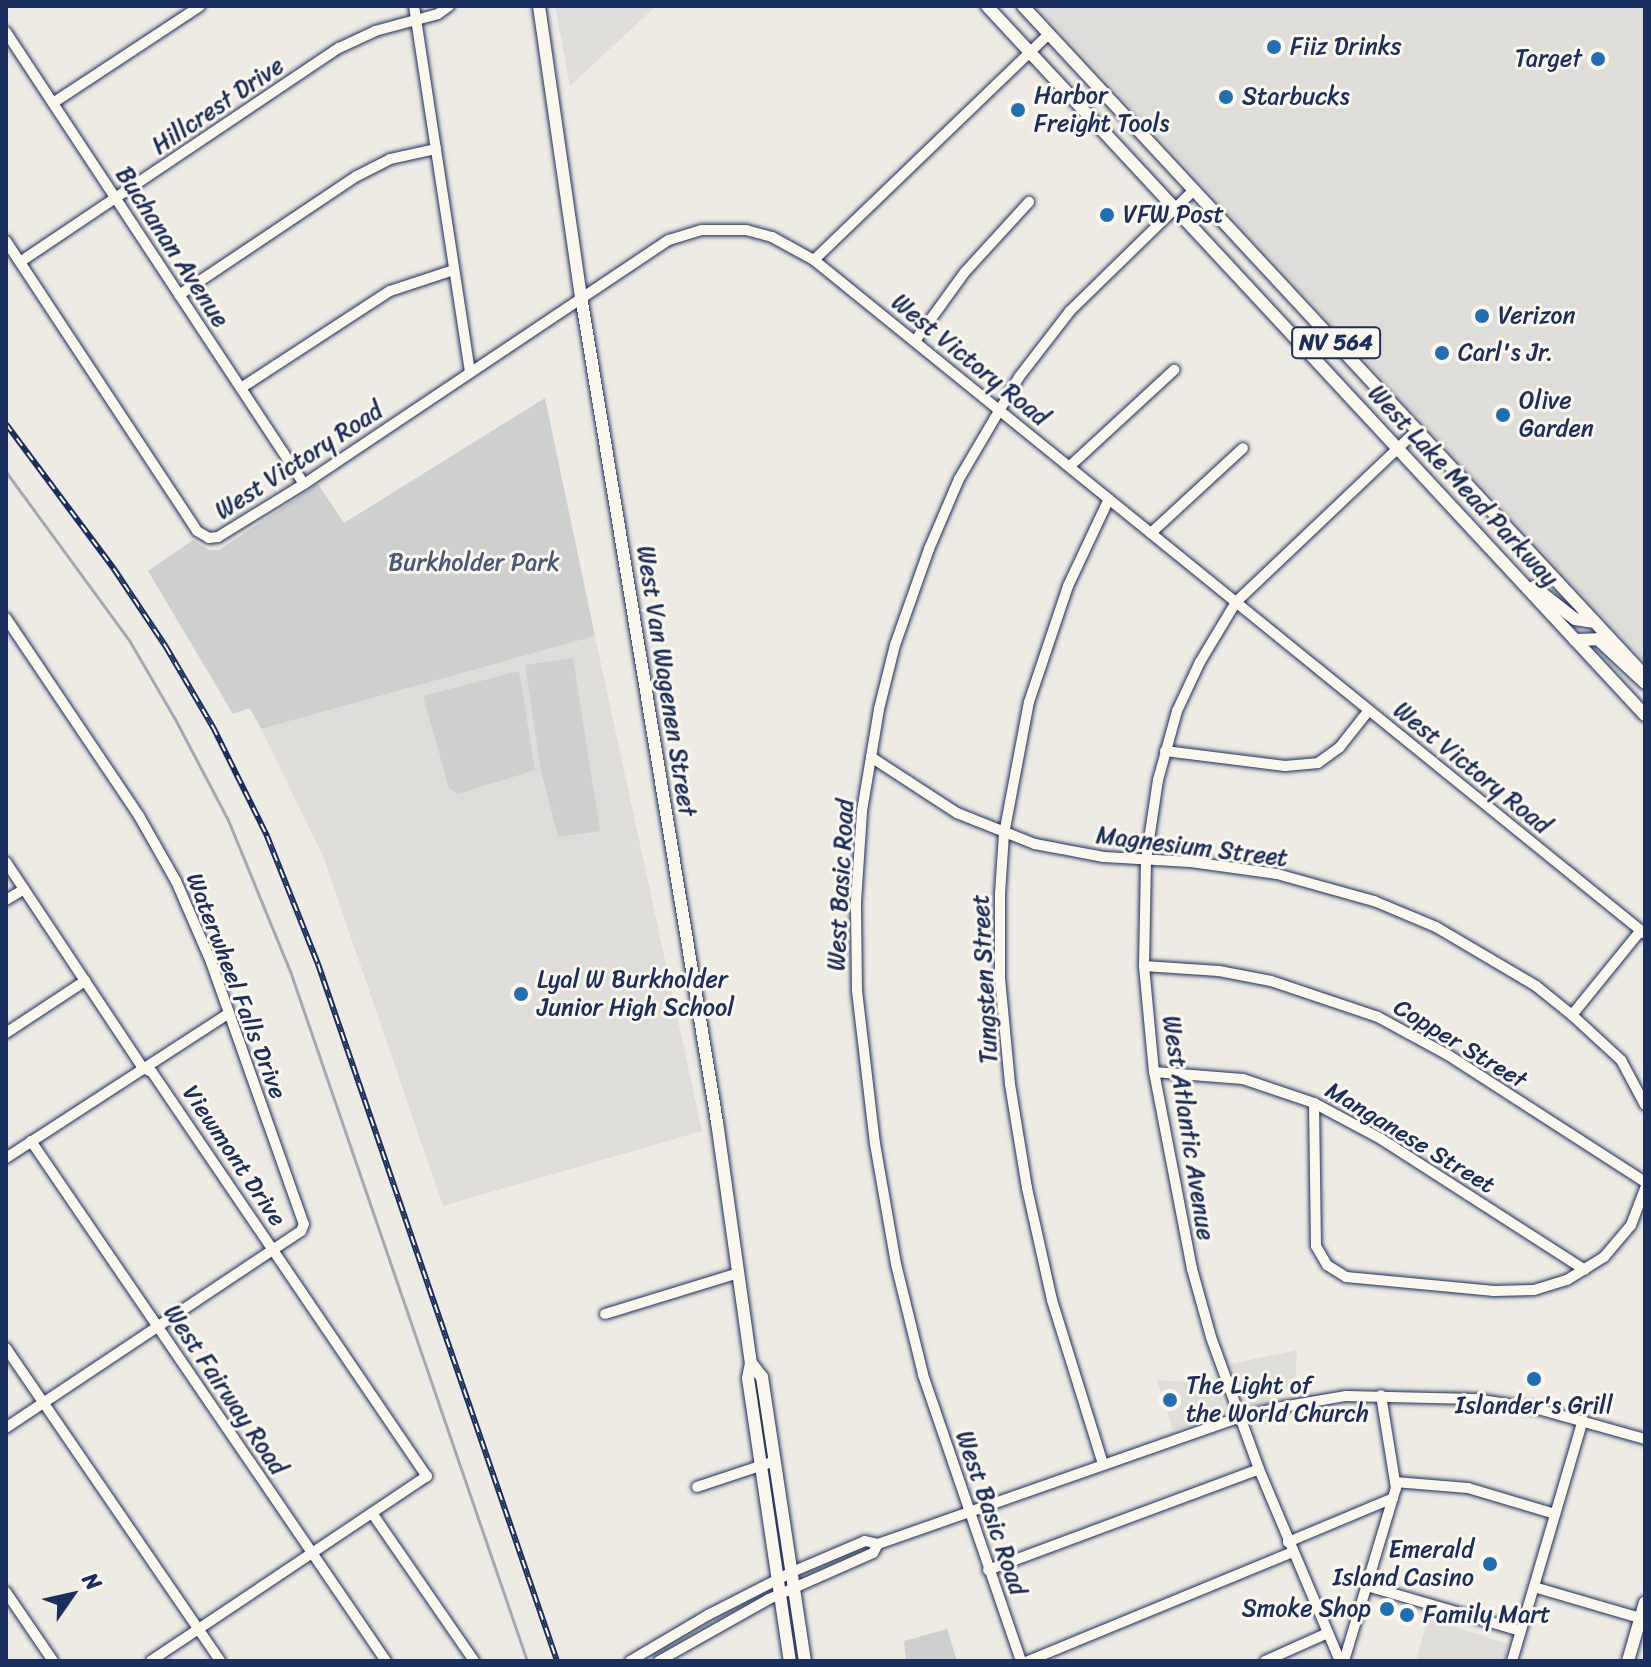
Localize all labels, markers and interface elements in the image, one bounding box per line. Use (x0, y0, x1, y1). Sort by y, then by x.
place label: Fiiz Drinks (1290, 33, 1402, 61)
marker: Fiiz Drinks (1265, 38, 1283, 56)
place label: Target (1515, 45, 1582, 73)
marker: Target (1589, 50, 1607, 68)
street label: Hillcrest Drive (147, 51, 289, 161)
place label: Harbor Freight Tools (1034, 82, 1171, 138)
place label: Starbucks (1242, 83, 1350, 111)
marker: Starbucks (1217, 88, 1235, 106)
marker: Harbor Freight Tools (1009, 101, 1027, 119)
street label: Buchanan Avenue (109, 161, 235, 333)
place label: VFW Post (1123, 201, 1224, 229)
marker: VFW Post (1098, 206, 1116, 224)
street label: West Victory Road (886, 288, 1054, 432)
place label: Verizon (1498, 302, 1575, 330)
marker: Verizon (1473, 307, 1491, 325)
road number: NV 564 (1290, 325, 1382, 361)
place label: Carl's Jr. (1458, 339, 1553, 367)
marker: Carl's Jr. (1433, 344, 1451, 362)
street label: West Lake Mead Parkway (1362, 379, 1564, 593)
place label: Olive Garden (1519, 387, 1594, 443)
street label: West Victory Road (210, 396, 388, 526)
marker: Olive Garden (1494, 406, 1512, 424)
street label: West Van Wagenen Street (631, 545, 701, 817)
park label: Burkholder Park (388, 549, 560, 577)
street label: West Victory Road (1388, 696, 1556, 840)
street label: West Basic Road (822, 798, 860, 972)
street label: Magnesium Street (1095, 821, 1289, 873)
street label: Waterwheel Falls Drive (180, 869, 292, 1103)
street label: Tungsten Street (966, 893, 1004, 1065)
place label: Lyal W Burkholder Junior High School (537, 966, 734, 1022)
marker: Lyal W Burkholder Junior High School (512, 985, 530, 1003)
street label: Copper Street (1388, 993, 1532, 1095)
street label: West Atlantic Avenue (1156, 1013, 1220, 1243)
street label: Manganese Street (1320, 1076, 1500, 1200)
street label: Viewmont Drive (176, 1080, 292, 1232)
street label: West Fairway Road (157, 1300, 293, 1480)
marker: Islander's Grill (1525, 1370, 1543, 1388)
place label: The Light of the World Church (1186, 1372, 1369, 1428)
marker: The Light of the World Church (1161, 1391, 1179, 1409)
place label: Islander's Grill (1455, 1392, 1613, 1420)
street label: West Basic Road (949, 1426, 1033, 1600)
place label: Emerald Island Casino (1333, 1536, 1474, 1592)
north arrow (32, 1555, 112, 1635)
marker: Emerald Island Casino (1481, 1555, 1499, 1573)
text: N (72, 1564, 113, 1599)
place label: Smoke Shop (1241, 1595, 1371, 1623)
marker: Smoke Shop (1378, 1600, 1396, 1618)
place label: Family Mart (1423, 1601, 1551, 1629)
marker: Family Mart (1398, 1606, 1416, 1624)

